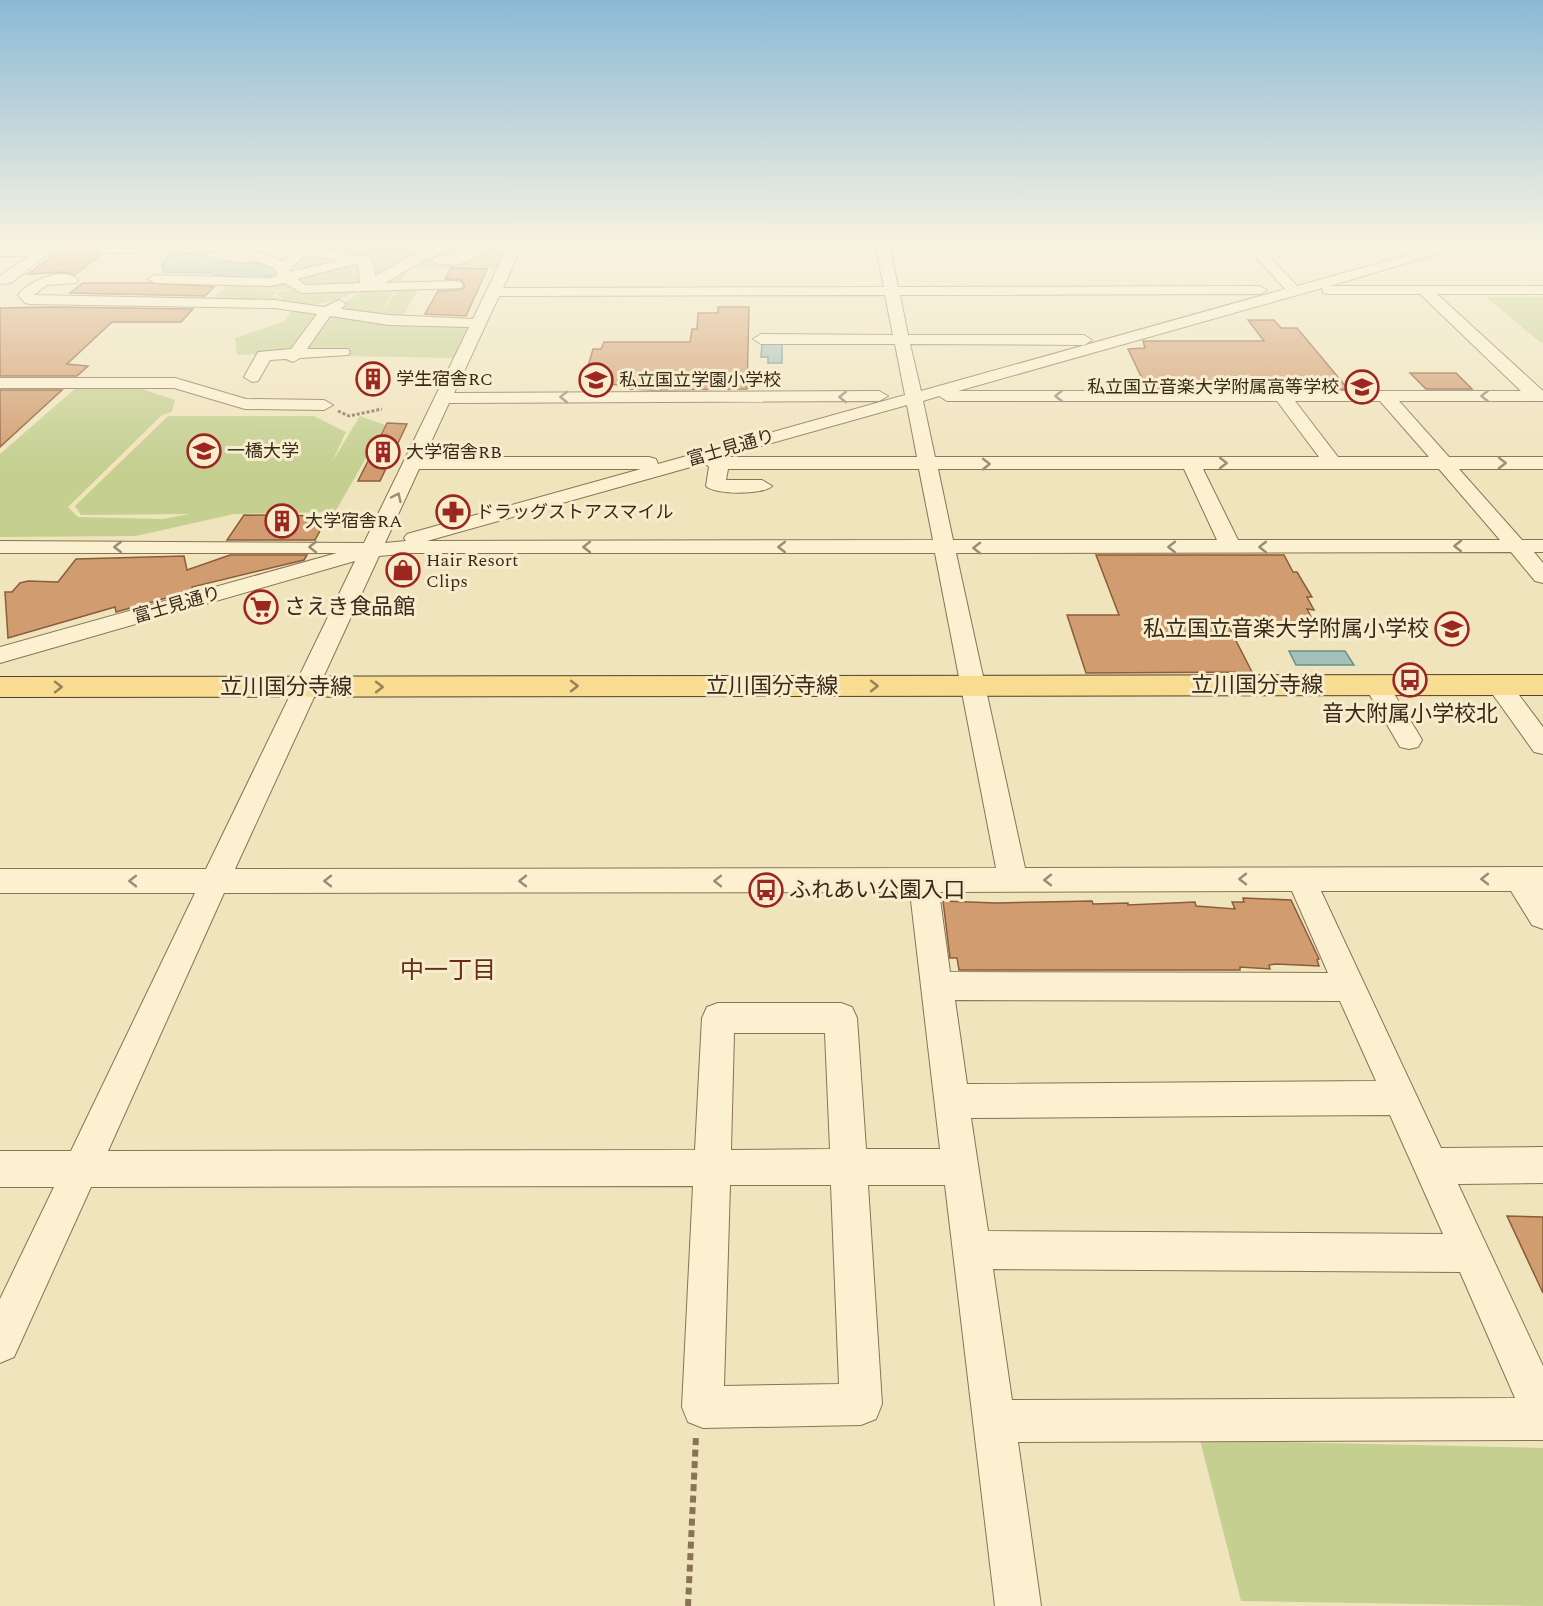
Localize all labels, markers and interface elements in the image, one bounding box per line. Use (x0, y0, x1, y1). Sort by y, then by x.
building icon: 学生宿舎RC (355, 361, 391, 397)
school or university icon: 私立国立学園小学校 (578, 362, 614, 398)
place label: 学生宿舎RC (396, 366, 493, 393)
place label: 私立国立学園小学校 (619, 367, 781, 394)
school or university icon: 私立国立音楽大学附属高等学校 (1344, 369, 1380, 405)
place label: 私立国立音楽大学附属高等学校 (1087, 374, 1339, 401)
one-way arrow (1054, 390, 1063, 402)
one-way arrow (1480, 390, 1489, 402)
one-way arrow (559, 391, 568, 403)
one-way arrow (838, 391, 847, 403)
street label: 富士見通り (684, 423, 778, 473)
school or university icon: 一橋大学 (186, 433, 222, 469)
building icon: 大学宿舎RB (365, 434, 401, 470)
place label: 一橋大学 (227, 438, 299, 465)
place label: 大学宿舎RB (406, 439, 502, 466)
one-way arrow (1218, 457, 1227, 469)
one-way arrow (1497, 457, 1506, 469)
one-way arrow (981, 458, 990, 470)
one-way arrow (389, 493, 401, 504)
pharmacy icon: ドラッグストアスマイル (435, 494, 471, 530)
place label: ドラッグストアスマイル (476, 499, 673, 526)
building icon: 大学宿舎RA (264, 503, 300, 539)
place label: 大学宿舎RA (305, 508, 402, 535)
one-way arrow (1453, 540, 1462, 552)
one-way arrow (114, 541, 123, 553)
one-way arrow (309, 541, 318, 553)
one-way arrow (583, 541, 592, 553)
one-way arrow (778, 541, 787, 553)
one-way arrow (1168, 541, 1177, 553)
one-way arrow (1258, 541, 1267, 553)
one-way arrow (973, 542, 982, 554)
place label: Hair Resort Clips (426, 547, 518, 595)
shop icon: Hair Resort Clips (385, 552, 421, 588)
street label: 富士見通り (130, 580, 224, 630)
supermarket icon: さえき食品館 (243, 589, 279, 625)
place label: さえき食品館 (284, 591, 415, 624)
school or university icon: 私立国立音楽大学附属小学校 (1434, 611, 1470, 647)
place label: 私立国立音楽大学附属小学校 (1143, 613, 1429, 646)
bus stop icon: 音大附属小学校北 (1392, 662, 1428, 698)
street label: 立川国分寺線 (1191, 669, 1323, 702)
street label: 立川国分寺線 (706, 670, 838, 703)
street label: 立川国分寺線 (220, 671, 352, 704)
one-way arrow (570, 680, 579, 692)
one-way arrow (870, 680, 879, 692)
one-way arrow (54, 681, 63, 693)
one-way arrow (375, 681, 384, 693)
place label: 音大附属小学校北 (1322, 698, 1498, 731)
bus stop icon: ふれあい公園入口 (748, 872, 784, 908)
one-way arrow (1238, 873, 1247, 885)
one-way arrow (1480, 873, 1489, 885)
place label: ふれあい公園入口 (789, 874, 965, 907)
one-way arrow (1043, 874, 1052, 887)
one-way arrow (128, 875, 137, 887)
one-way arrow (323, 875, 332, 887)
one-way arrow (518, 875, 527, 887)
one-way arrow (713, 875, 722, 887)
district label: 中一丁目 (400, 953, 496, 989)

